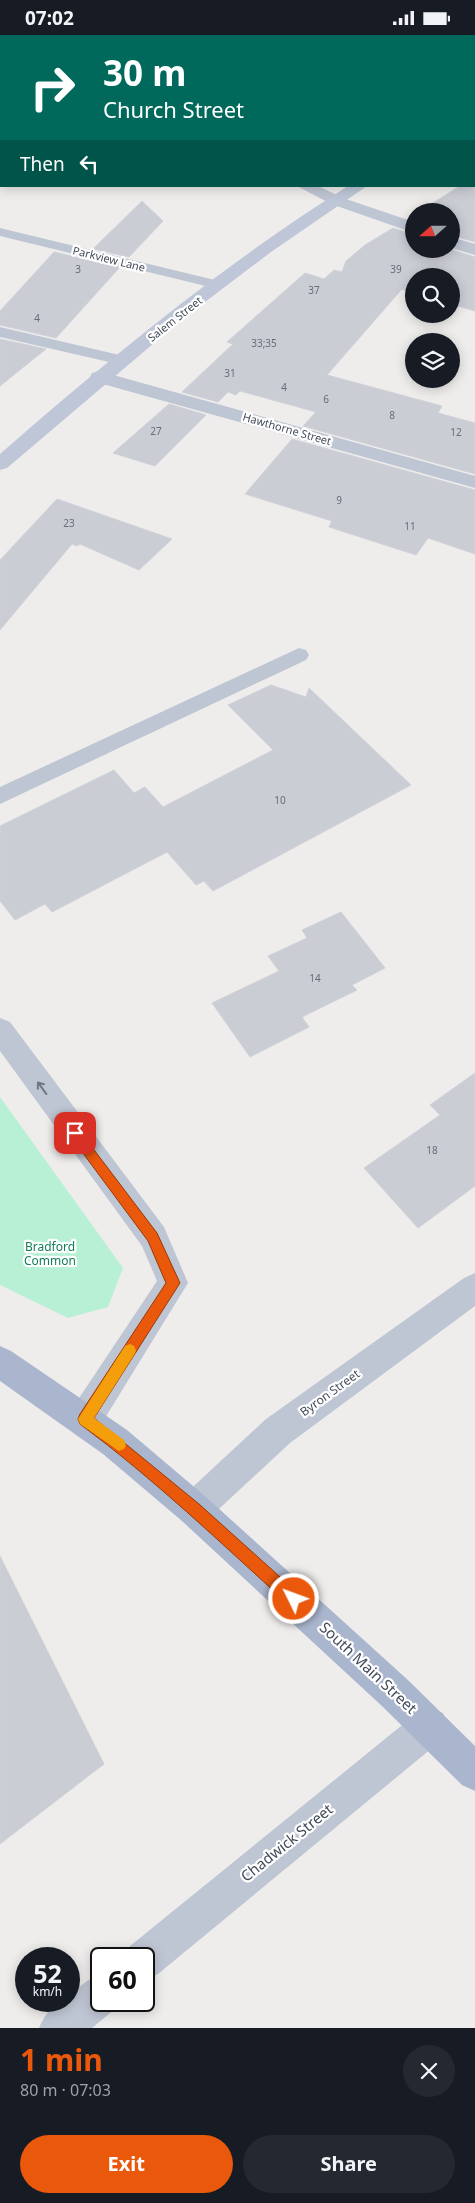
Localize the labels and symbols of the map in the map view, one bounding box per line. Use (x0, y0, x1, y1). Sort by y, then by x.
north arrow (405, 203, 460, 257)
street label: Parkview Lane (71, 242, 147, 275)
house number: 3 (75, 262, 81, 276)
house number: 39 (390, 262, 402, 276)
house number: 37 (308, 283, 320, 297)
street label: Salem Street (144, 293, 205, 345)
house number: 4 (34, 311, 40, 325)
house number: 33;35 (251, 336, 277, 350)
house number: 31 (224, 366, 236, 380)
house number: 4 (281, 380, 287, 394)
house number: 6 (323, 392, 329, 406)
house number: 8 (389, 408, 395, 422)
street label: Hawthorne Street (241, 409, 333, 448)
house number: 27 (150, 424, 162, 438)
house number: 12 (450, 425, 462, 439)
house number: 9 (336, 493, 342, 507)
house number: 23 (63, 516, 75, 530)
house number: 11 (404, 519, 416, 533)
house number: 10 (274, 793, 286, 807)
house number: 14 (309, 971, 321, 985)
one-way arrow (36, 1081, 47, 1095)
pin (54, 1112, 96, 1154)
house number: 18 (426, 1143, 438, 1157)
park label: Bradford Common (24, 1238, 76, 1269)
street label: Byron Street (296, 1365, 364, 1420)
position arrow (267, 1572, 319, 1624)
street label: South Main Street (316, 1617, 422, 1718)
street label: Chadwick Street (236, 1799, 337, 1886)
speed limit sign: 60 (90, 1947, 155, 2012)

